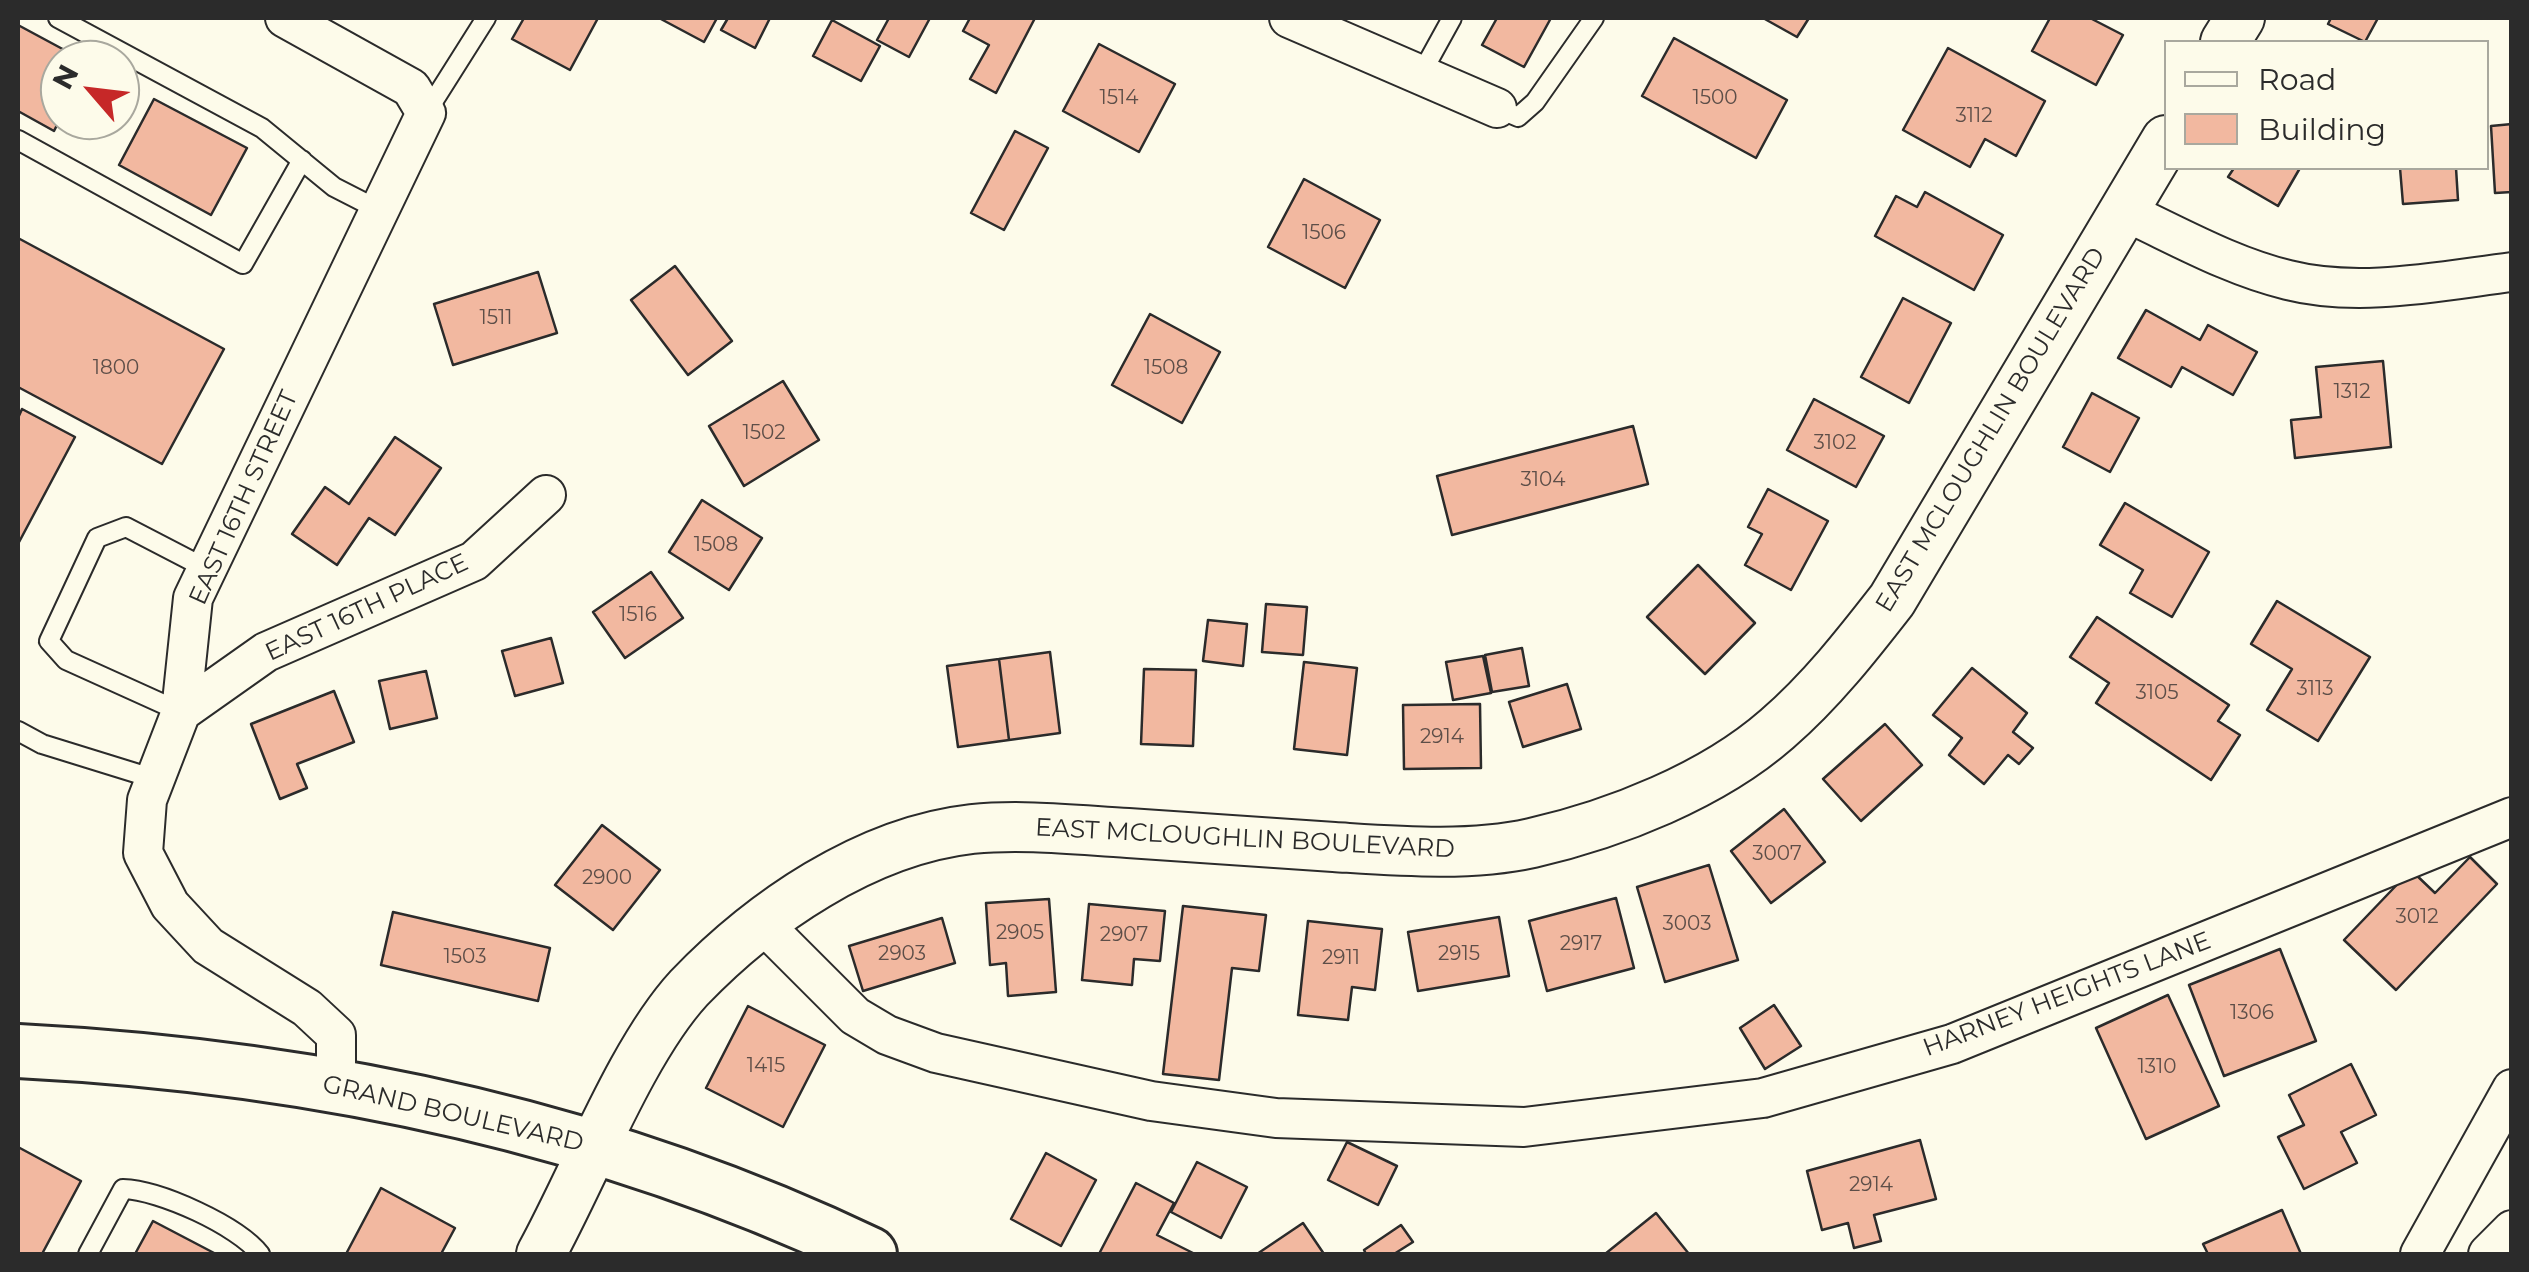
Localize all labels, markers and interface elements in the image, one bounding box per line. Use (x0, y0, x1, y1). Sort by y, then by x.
north arrow (40, 40, 140, 140)
legend (2164, 40, 2489, 170)
text: N (45, 59, 86, 95)
text: Road (2258, 61, 2336, 98)
house number: 1514 (1100, 86, 1138, 110)
house number: 1500 (1692, 86, 1738, 110)
house number: 3112 (1955, 104, 1993, 128)
text: Building (2258, 111, 2386, 148)
house number: 1506 (1302, 221, 1346, 245)
street label: EAST MCLOUGHLIN BOULEVARD (1870, 242, 2112, 618)
house number: 1511 (480, 306, 512, 330)
house number: 1800 (93, 356, 139, 380)
house number: 1508 (1144, 356, 1188, 380)
house number: 1312 (2333, 380, 2371, 404)
street label: EAST 16TH STREET (183, 386, 305, 610)
house number: 1502 (742, 421, 786, 445)
house number: 3102 (1813, 431, 1857, 455)
house number: 3104 (1521, 468, 1565, 492)
house number: 1508 (694, 533, 738, 557)
street label: EAST 16TH PLACE (261, 548, 473, 668)
house number: 1516 (619, 603, 657, 627)
house number: 3113 (2297, 677, 2333, 701)
house number: 3105 (2135, 681, 2179, 705)
house number: 2914 (1420, 725, 1464, 749)
street label: EAST MCLOUGHLIN BOULEVARD (1034, 813, 1456, 865)
house number: 3007 (1752, 842, 1802, 866)
house number: 2900 (582, 866, 632, 890)
house number: 3012 (2395, 905, 2439, 929)
house number: 3003 (1663, 912, 1711, 936)
house number: 2905 (996, 921, 1044, 945)
house number: 2907 (1100, 923, 1148, 947)
street label: HARNEY HEIGHTS LANE (1919, 926, 2215, 1064)
house number: 2917 (1560, 932, 1602, 956)
house number: 2903 (878, 942, 926, 966)
house number: 2915 (1438, 942, 1480, 966)
house number: 1503 (444, 945, 486, 969)
house number: 2911 (1322, 946, 1360, 970)
house number: 1306 (2230, 1001, 2274, 1025)
house number: 1415 (747, 1054, 785, 1078)
house number: 1310 (2138, 1055, 2176, 1079)
street label: GRAND BOULEVARD (320, 1069, 586, 1159)
house number: 2914 (1849, 1173, 1893, 1197)

